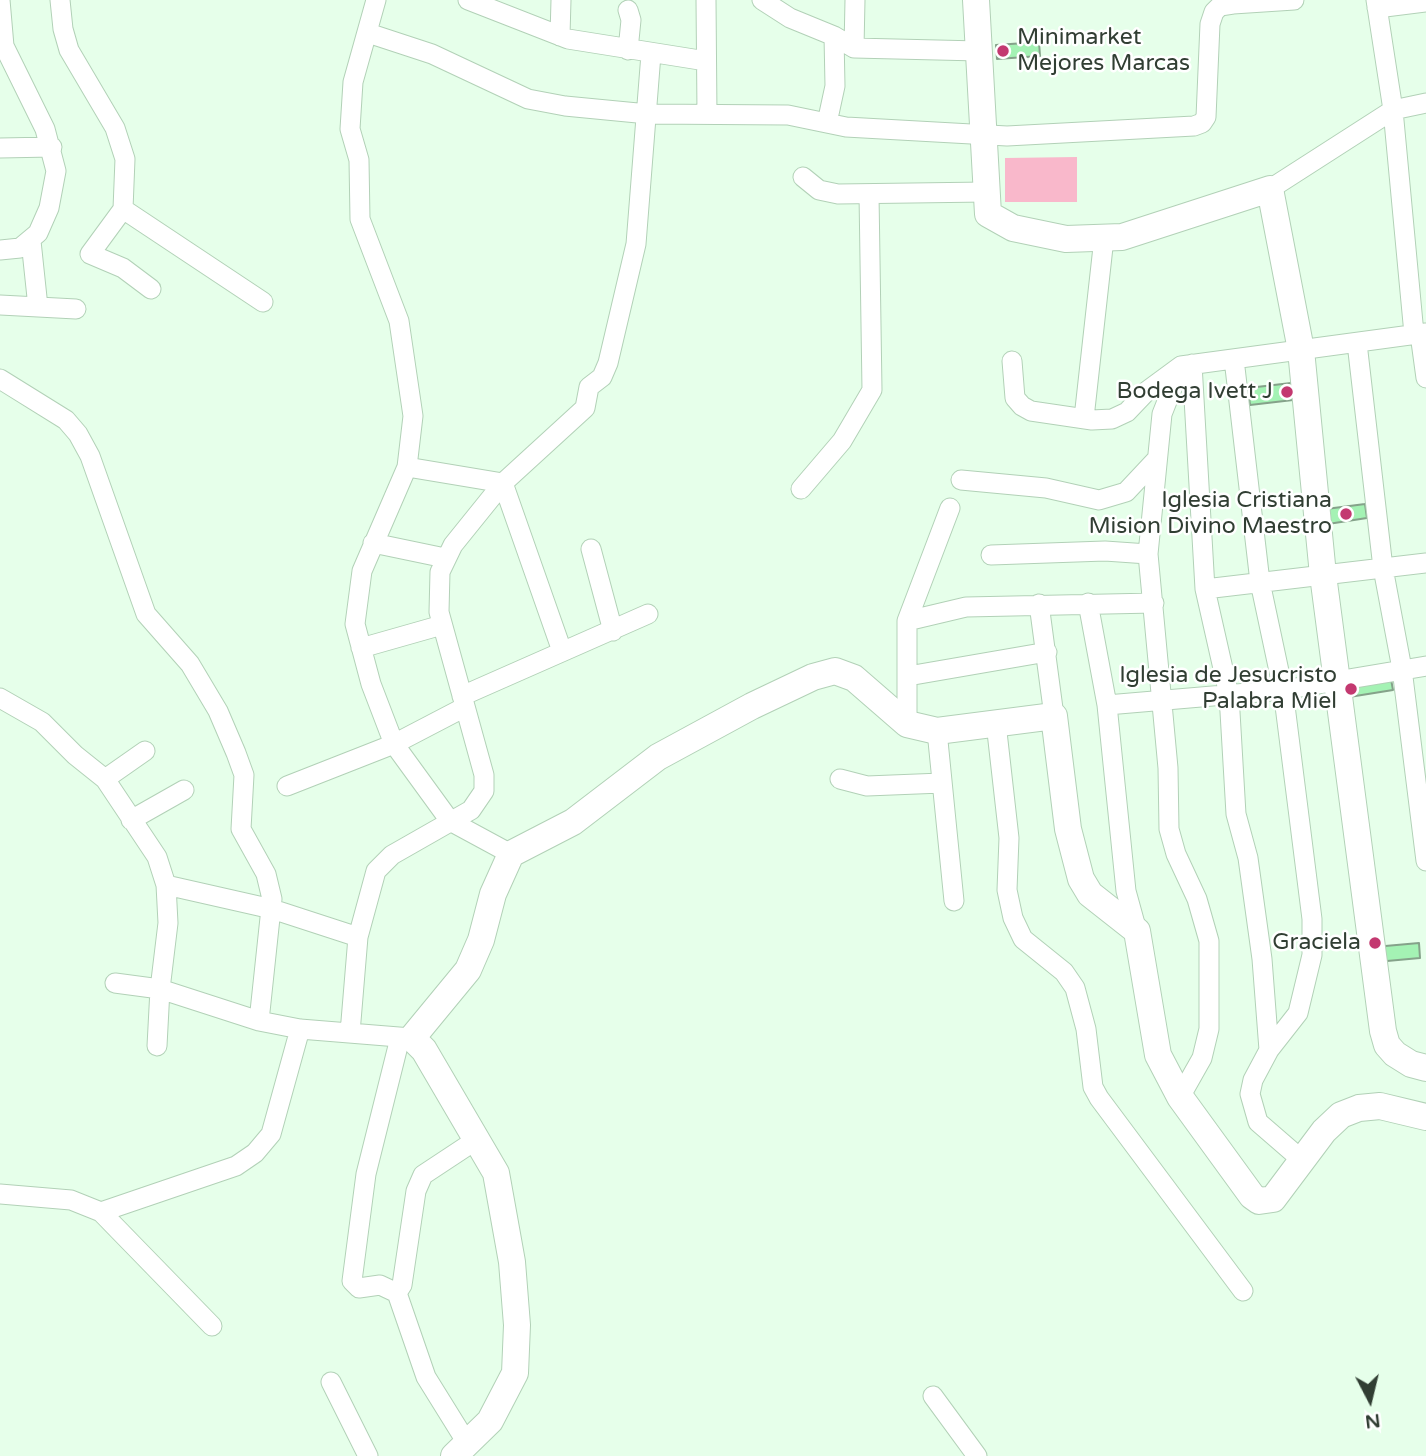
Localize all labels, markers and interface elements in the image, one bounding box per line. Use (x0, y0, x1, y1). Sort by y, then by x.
place label: Minimarket Mejores Marcas (1017, 24, 1190, 78)
marker: Minimarket Mejores Marcas (995, 43, 1011, 59)
place label: Bodega Ivett J (1117, 378, 1273, 406)
marker: Bodega Ivett J (1279, 384, 1295, 400)
place label: Iglesia Cristiana Mision Divino Maestro (1089, 487, 1332, 541)
marker: Iglesia Cristiana Mision Divino Maestro (1338, 506, 1354, 522)
place label: Iglesia de Jesucristo Palabra Miel (1119, 662, 1337, 716)
marker: Iglesia de Jesucristo Palabra Miel (1343, 681, 1359, 697)
place label: Graciela (1272, 929, 1361, 957)
marker: Graciela (1367, 935, 1383, 951)
north arrow (1335, 1365, 1405, 1435)
text: N (1364, 1409, 1381, 1433)

